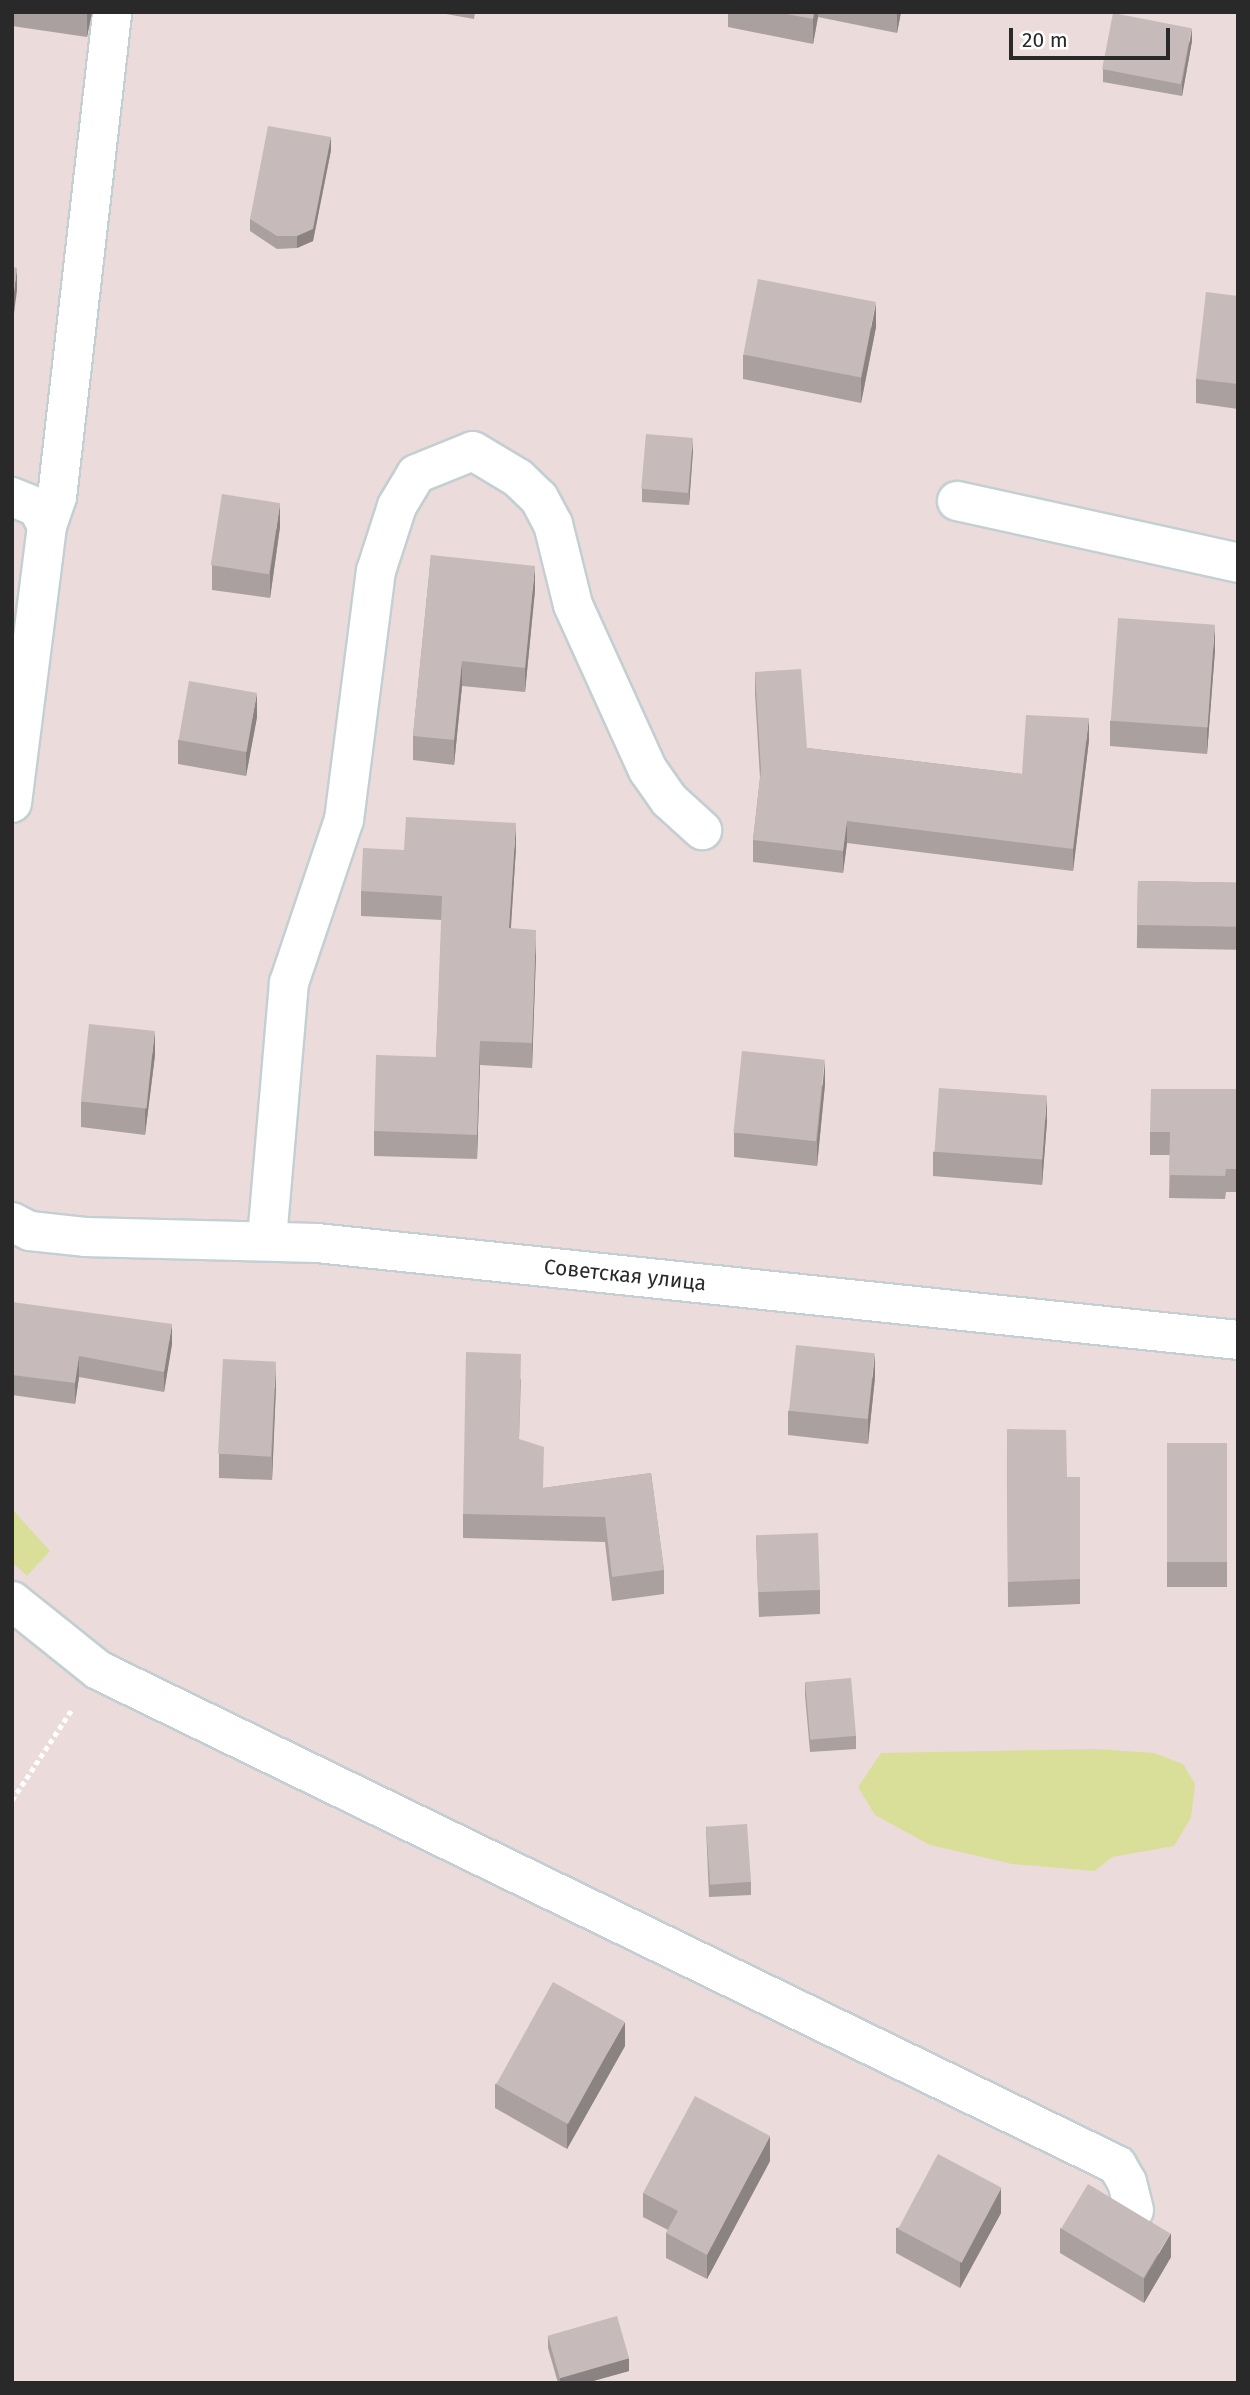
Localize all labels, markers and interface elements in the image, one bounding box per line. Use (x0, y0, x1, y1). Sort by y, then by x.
scale bar (1012, 14, 1173, 58)
text: 20 m (1022, 27, 1068, 53)
street label: Советская улица (543, 1254, 707, 1296)

